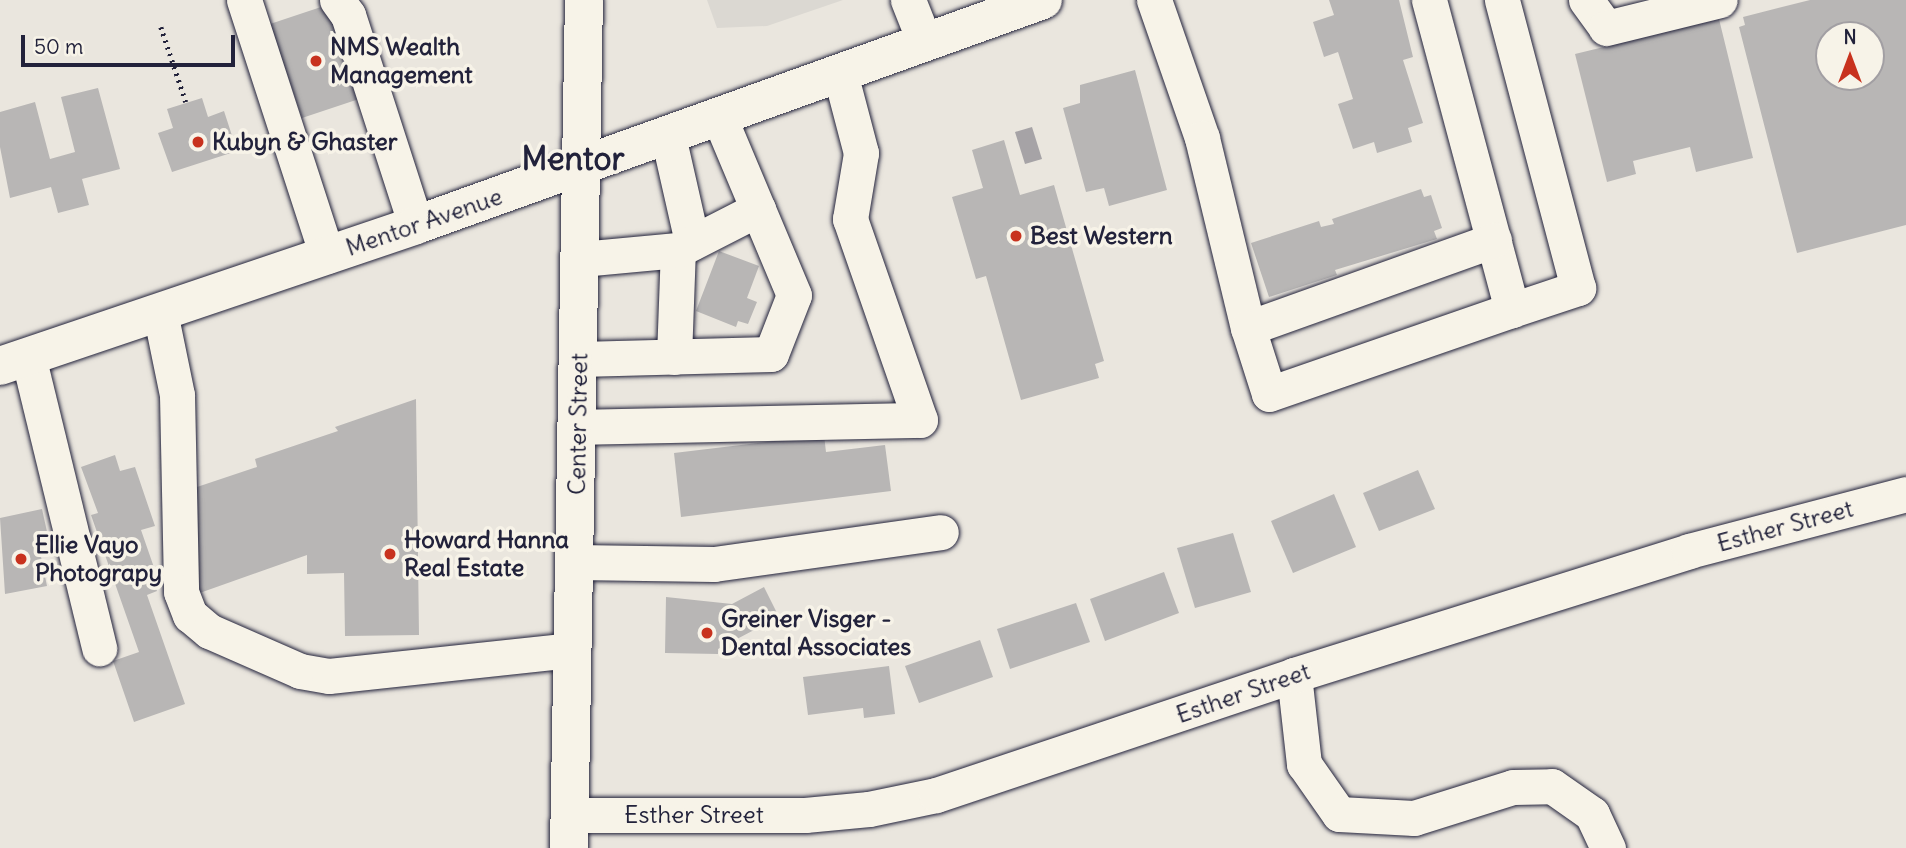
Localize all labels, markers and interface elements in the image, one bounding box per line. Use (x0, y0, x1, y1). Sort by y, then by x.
scale bar (24, 21, 238, 65)
north arrow (1815, 21, 1885, 91)
text: N (1843, 25, 1857, 49)
text: 50 m (34, 33, 83, 60)
place label: NMS Wealth Management (330, 33, 473, 89)
marker: NMS Wealth Management (308, 53, 324, 69)
place label: Kubyn & Ghaster (212, 128, 397, 156)
marker: Kubyn & Ghaster (190, 134, 206, 150)
district label: Mentor (521, 140, 625, 178)
street label: Mentor Avenue (342, 182, 506, 262)
place label: Best Western (1030, 222, 1173, 250)
marker: Best Western (1008, 228, 1024, 244)
street label: Center Street (562, 353, 594, 495)
street label: Esther Street (1714, 494, 1856, 558)
place label: Howard Hanna Real Estate (404, 526, 569, 582)
place label: Ellie Vayo Photograpy (35, 531, 162, 587)
marker: Howard Hanna Real Estate (382, 546, 398, 562)
marker: Ellie Vayo Photograpy (13, 551, 29, 567)
place label: Greiner Visger - Dental Associates (721, 605, 911, 661)
marker: Greiner Visger - Dental Associates (699, 625, 715, 641)
street label: Esther Street (1172, 657, 1314, 729)
street label: Esther Street (624, 801, 764, 829)

